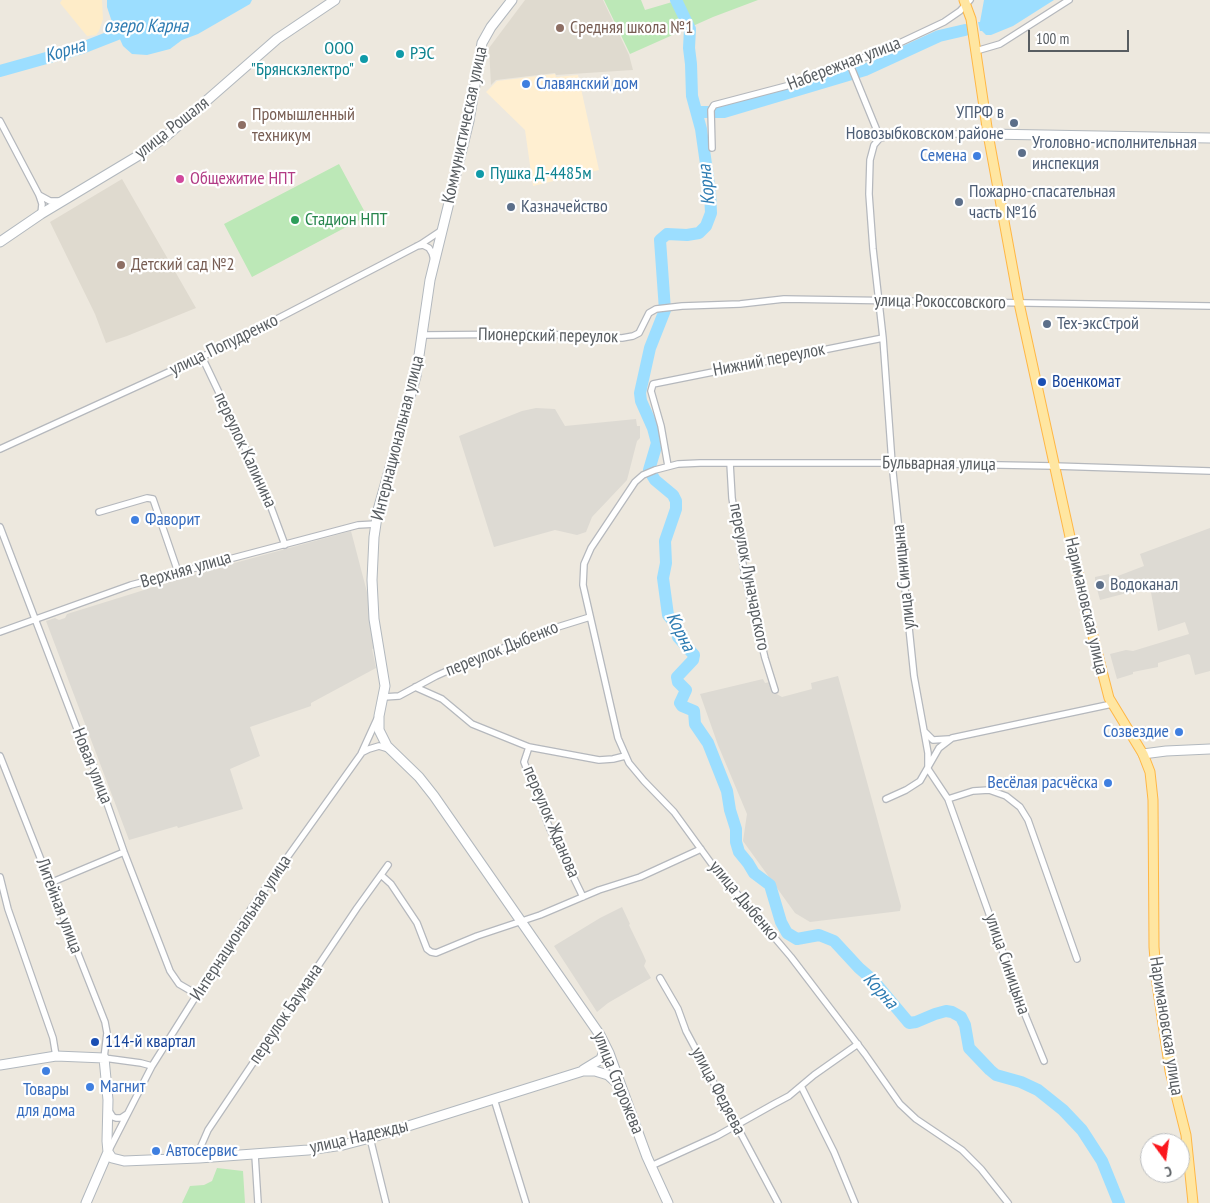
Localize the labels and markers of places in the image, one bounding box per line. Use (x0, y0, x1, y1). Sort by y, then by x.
place label: Средняя школа №1 (570, 17, 693, 39)
marker: Средняя школа №1 (554, 22, 566, 34)
place label: ООО "Брянскэлектро" (251, 38, 354, 80)
place label: РЭС (410, 43, 435, 65)
marker: РЭС (394, 48, 406, 60)
marker: ООО "Брянскэлектро" (358, 53, 370, 65)
place label: Славянский дом (536, 73, 638, 95)
marker: Славянский дом (520, 78, 532, 90)
place label: УПРФ в Новозыбковском районе (846, 102, 1004, 144)
place label: Промышленный техникум (252, 104, 355, 146)
marker: УПРФ в Новозыбковском районе (1008, 117, 1020, 129)
marker: Промышленный техникум (236, 119, 248, 131)
place label: Уголовно-исполнительная инспекция (1032, 132, 1197, 174)
place label: Семена (920, 145, 967, 167)
marker: Уголовно-исполнительная инспекция (1016, 147, 1028, 159)
marker: Семена (971, 150, 983, 162)
place label: Пушка Д-4485м (490, 163, 592, 185)
place label: Общежитие НПТ (190, 168, 296, 190)
marker: Пушка Д-4485м (474, 168, 486, 180)
marker: Общежитие НПТ (174, 173, 186, 185)
place label: Пожарно-спасательная часть №16 (969, 181, 1115, 223)
place label: Казначейство (521, 196, 608, 218)
marker: Пожарно-спасательная часть №16 (953, 196, 965, 208)
marker: Казначейство (505, 201, 517, 213)
place label: Стадион НПТ (305, 209, 388, 231)
marker: Стадион НПТ (289, 214, 301, 226)
place label: Детский сад №2 (131, 254, 235, 276)
marker: Детский сад №2 (115, 259, 127, 271)
place label: Тех-эксСтрой (1057, 313, 1139, 335)
marker: Тех-эксСтрой (1041, 318, 1053, 330)
place label: Военкомат (1052, 371, 1120, 393)
marker: Военкомат (1036, 376, 1048, 388)
place label: Фаворит (145, 509, 200, 531)
marker: Фаворит (129, 514, 141, 526)
place label: Водоканал (1110, 574, 1178, 596)
marker: Водоканал (1094, 579, 1106, 591)
place label: Созвездие (1103, 721, 1169, 743)
marker: Созвездие (1173, 726, 1185, 738)
place label: Весёлая расчёска (987, 772, 1098, 794)
marker: Весёлая расчёска (1102, 777, 1114, 789)
place label: 114-й квартал (105, 1031, 196, 1053)
marker: 114-й квартал (89, 1036, 101, 1048)
marker: Товары для дома (40, 1065, 52, 1077)
place label: Магнит (100, 1076, 145, 1098)
place label: Товары для дома (17, 1079, 75, 1122)
marker: Магнит (84, 1081, 96, 1093)
place label: Автосервис (166, 1140, 238, 1162)
marker: Автосервис (150, 1145, 162, 1157)

